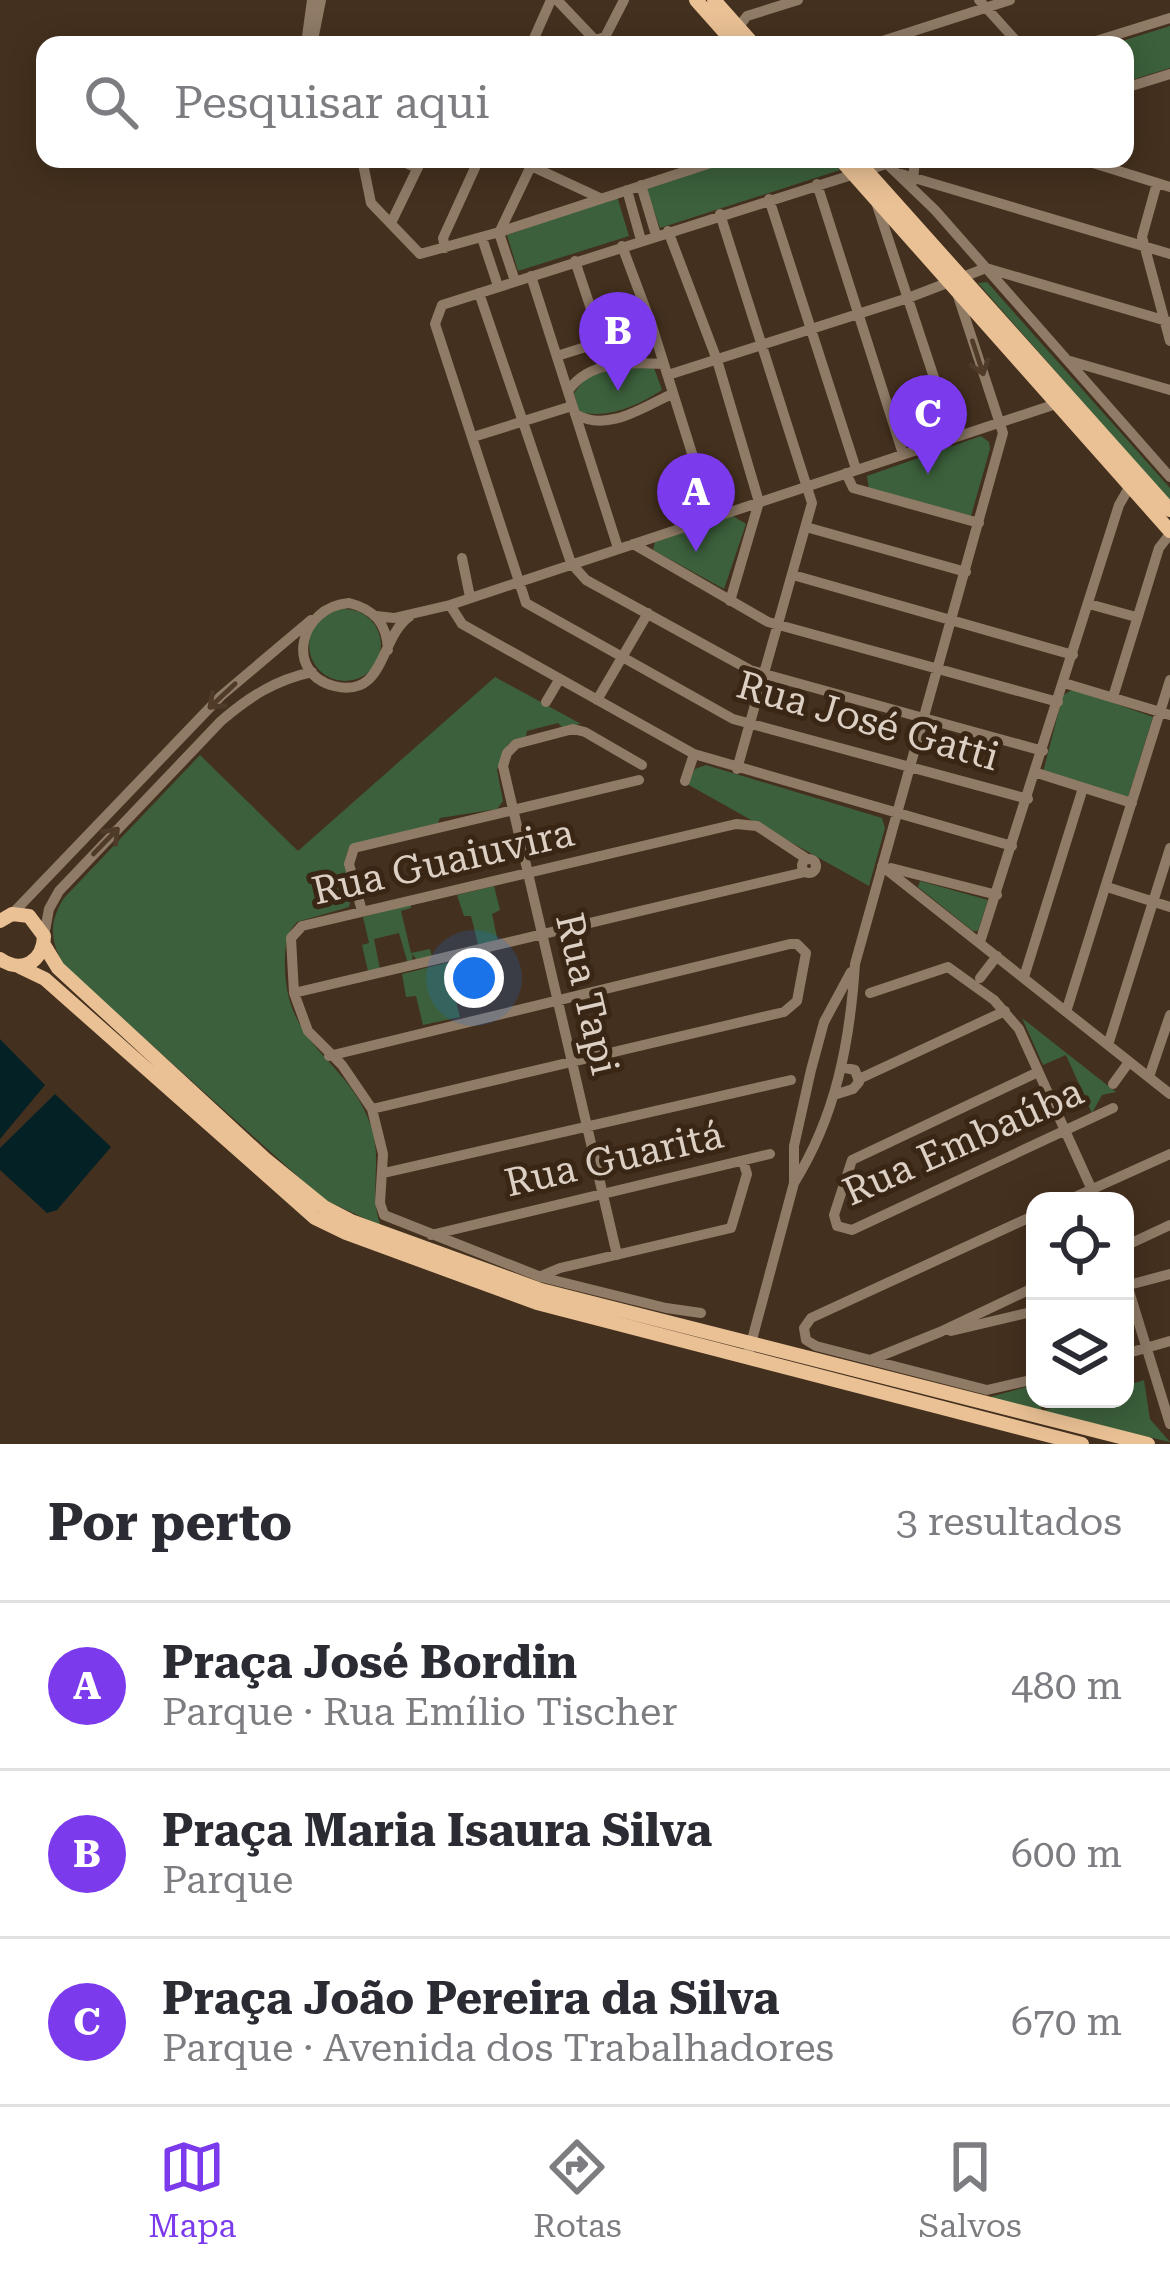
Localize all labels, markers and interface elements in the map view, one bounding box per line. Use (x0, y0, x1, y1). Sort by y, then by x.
search box (36, 36, 1134, 168)
icon: search (78, 69, 144, 135)
text: Pesquisar aqui (174, 76, 490, 129)
pin: B (579, 292, 657, 391)
one-way arrow (969, 338, 991, 376)
pin: C (889, 375, 967, 474)
pin: A (657, 453, 735, 552)
street label: Rua José Gatti (732, 662, 1004, 780)
one-way arrow (208, 682, 237, 710)
street label: Rua Guaiuvira (308, 810, 578, 914)
one-way arrow (92, 827, 120, 856)
street label: Rua Tapi (546, 909, 628, 1079)
your location (444, 948, 504, 1008)
street label: Rua Embaúba (836, 1069, 1090, 1215)
street label: Rua Guaritá (500, 1112, 728, 1206)
map controls (1026, 1192, 1134, 1408)
button: locate (1026, 1192, 1134, 1300)
button: layers (1026, 1300, 1134, 1408)
text: Por perto (48, 1493, 292, 1552)
text: 3 resultados (896, 1499, 1122, 1545)
text: Praça José Bordin (162, 1636, 577, 1689)
text: A (73, 1663, 101, 1709)
text: 480 m (1011, 1663, 1122, 1709)
text: Parque · Rua Emílio Tischer (162, 1689, 677, 1735)
text: Praça Maria Isaura Silva (162, 1804, 712, 1857)
text: B (73, 1831, 101, 1877)
text: 600 m (1011, 1831, 1122, 1877)
text: Parque (162, 1857, 293, 1903)
text: Praça João Pereira da Silva (162, 1972, 779, 2025)
text: C (73, 1999, 101, 2045)
text: 670 m (1011, 1999, 1122, 2045)
text: Parque · Avenida dos Trabalhadores (162, 2025, 834, 2071)
tab: Mapa (148, 2134, 237, 2245)
tab: Rotas (533, 2134, 622, 2245)
tab: Salvos (918, 2134, 1022, 2245)

